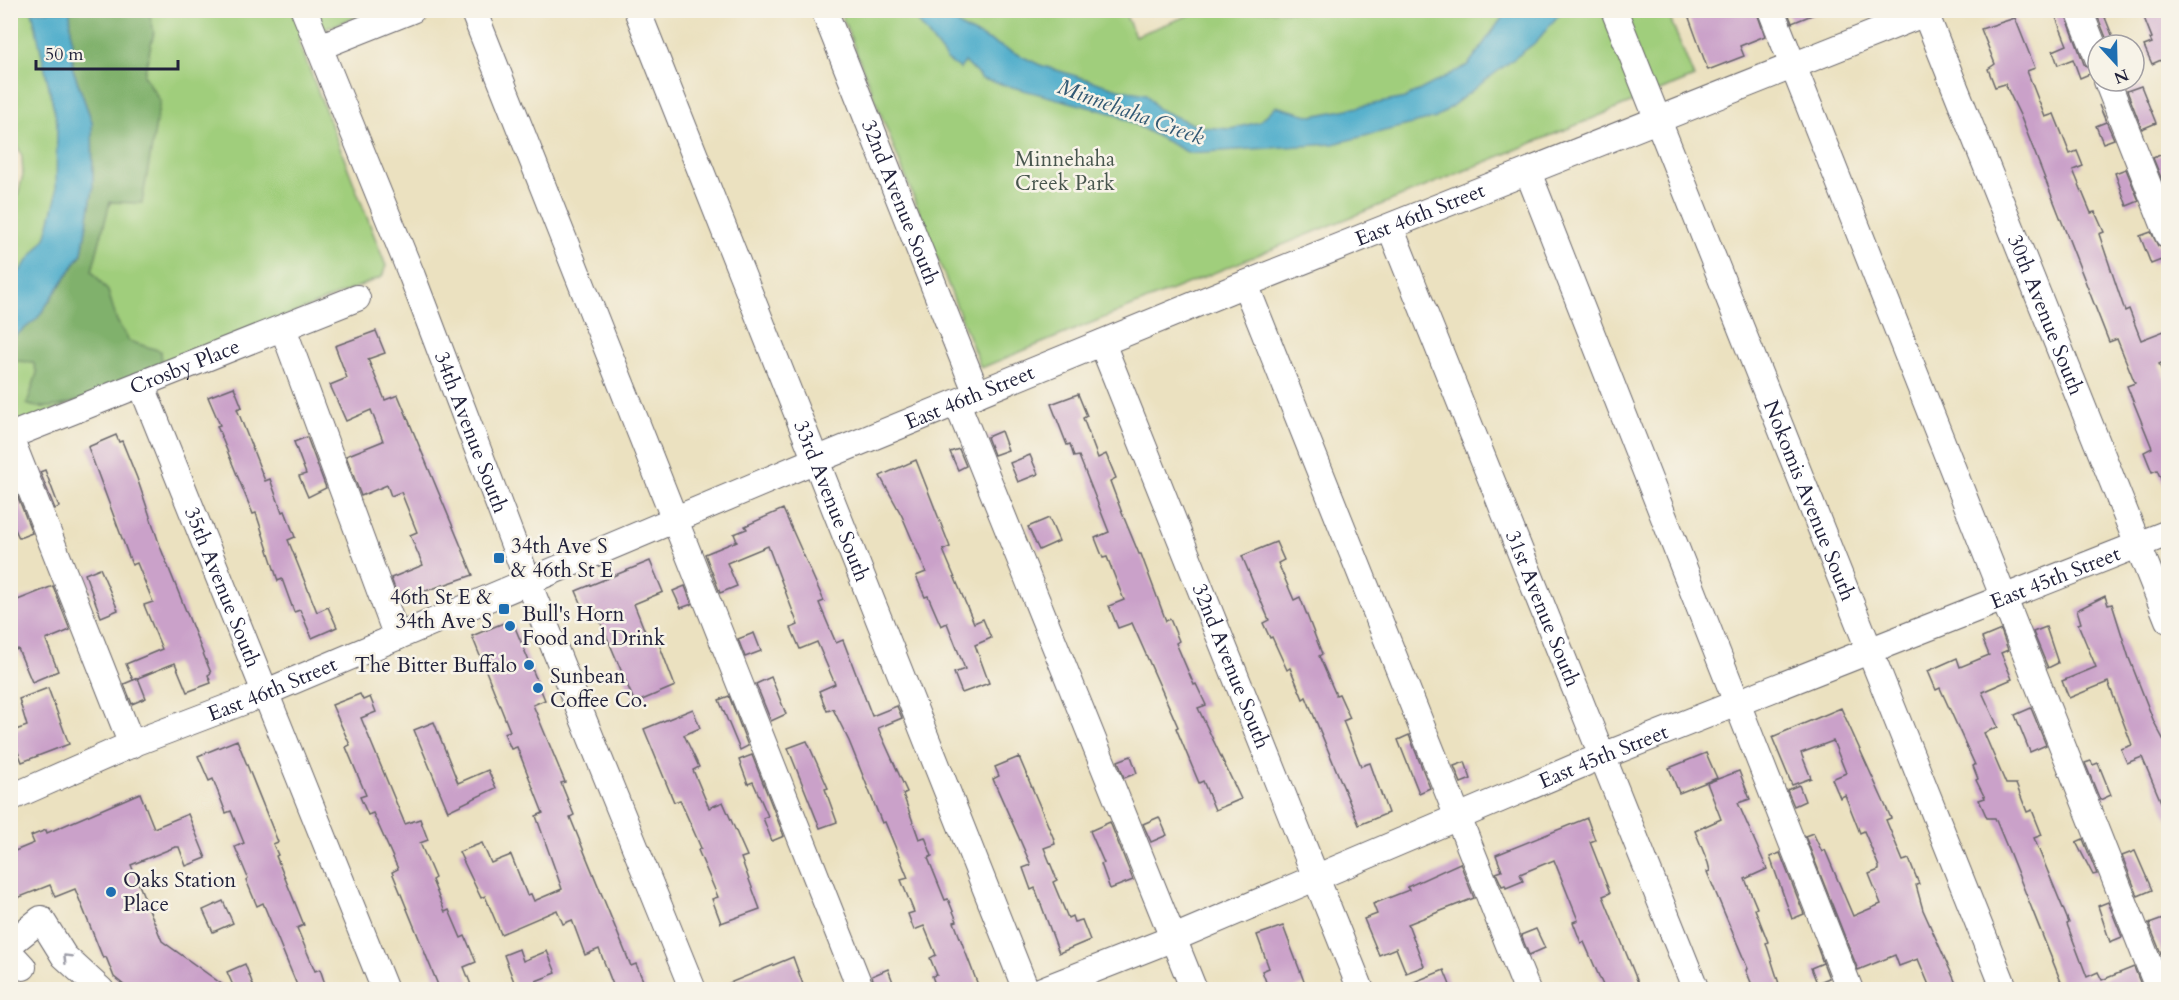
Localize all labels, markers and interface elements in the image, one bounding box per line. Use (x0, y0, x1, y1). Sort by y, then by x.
scale bar (36, 33, 178, 71)
north arrow (2086, 33, 2146, 93)
text: 50 m (45, 42, 84, 67)
text: N (2111, 63, 2132, 89)
water label: Minnehaha Creek (1053, 72, 1209, 152)
street label: 32nd Avenue South (855, 115, 947, 290)
park label: Minnehaha Creek Park (1015, 145, 1116, 198)
street label: East 46th Street (1351, 175, 1489, 253)
street label: 30th Avenue South (2001, 230, 2091, 400)
street label: Crosby Place (125, 332, 244, 401)
street label: 34th Avenue South (427, 347, 515, 517)
street label: East 46th Street (900, 357, 1039, 437)
street label: Nokomis Avenue South (1757, 396, 1863, 605)
street label: 33rd Avenue South (787, 416, 877, 586)
street label: 35th Avenue South (177, 503, 268, 672)
street label: 31st Avenue South (1499, 526, 1588, 691)
place label: 34th Ave S & 46th St E (511, 532, 613, 585)
street label: East 45th Street (1986, 539, 2125, 616)
marker: 34th Ave S & 46th St E (492, 551, 506, 565)
street label: 32nd Avenue South (1185, 579, 1278, 753)
place label: 46th St E & 34th Ave S (390, 583, 492, 636)
place label: Bull's Horn Food and Drink (522, 600, 666, 653)
marker: 46th St E & 34th Ave S (497, 602, 511, 616)
marker: Bull's Horn Food and Drink (503, 619, 517, 633)
street label: East 46th Street (203, 649, 342, 728)
place label: The Bitter Buffalo (354, 651, 517, 680)
marker: The Bitter Buffalo (522, 658, 536, 672)
place label: Sunbean Coffee Co. (550, 662, 647, 715)
marker: Sunbean Coffee Co. (531, 681, 545, 695)
street label: East 45th Street (1534, 717, 1673, 796)
place label: Oaks Station Place (123, 866, 236, 919)
marker: Oaks Station Place (104, 885, 118, 899)
one-way arrow (63, 954, 74, 965)

